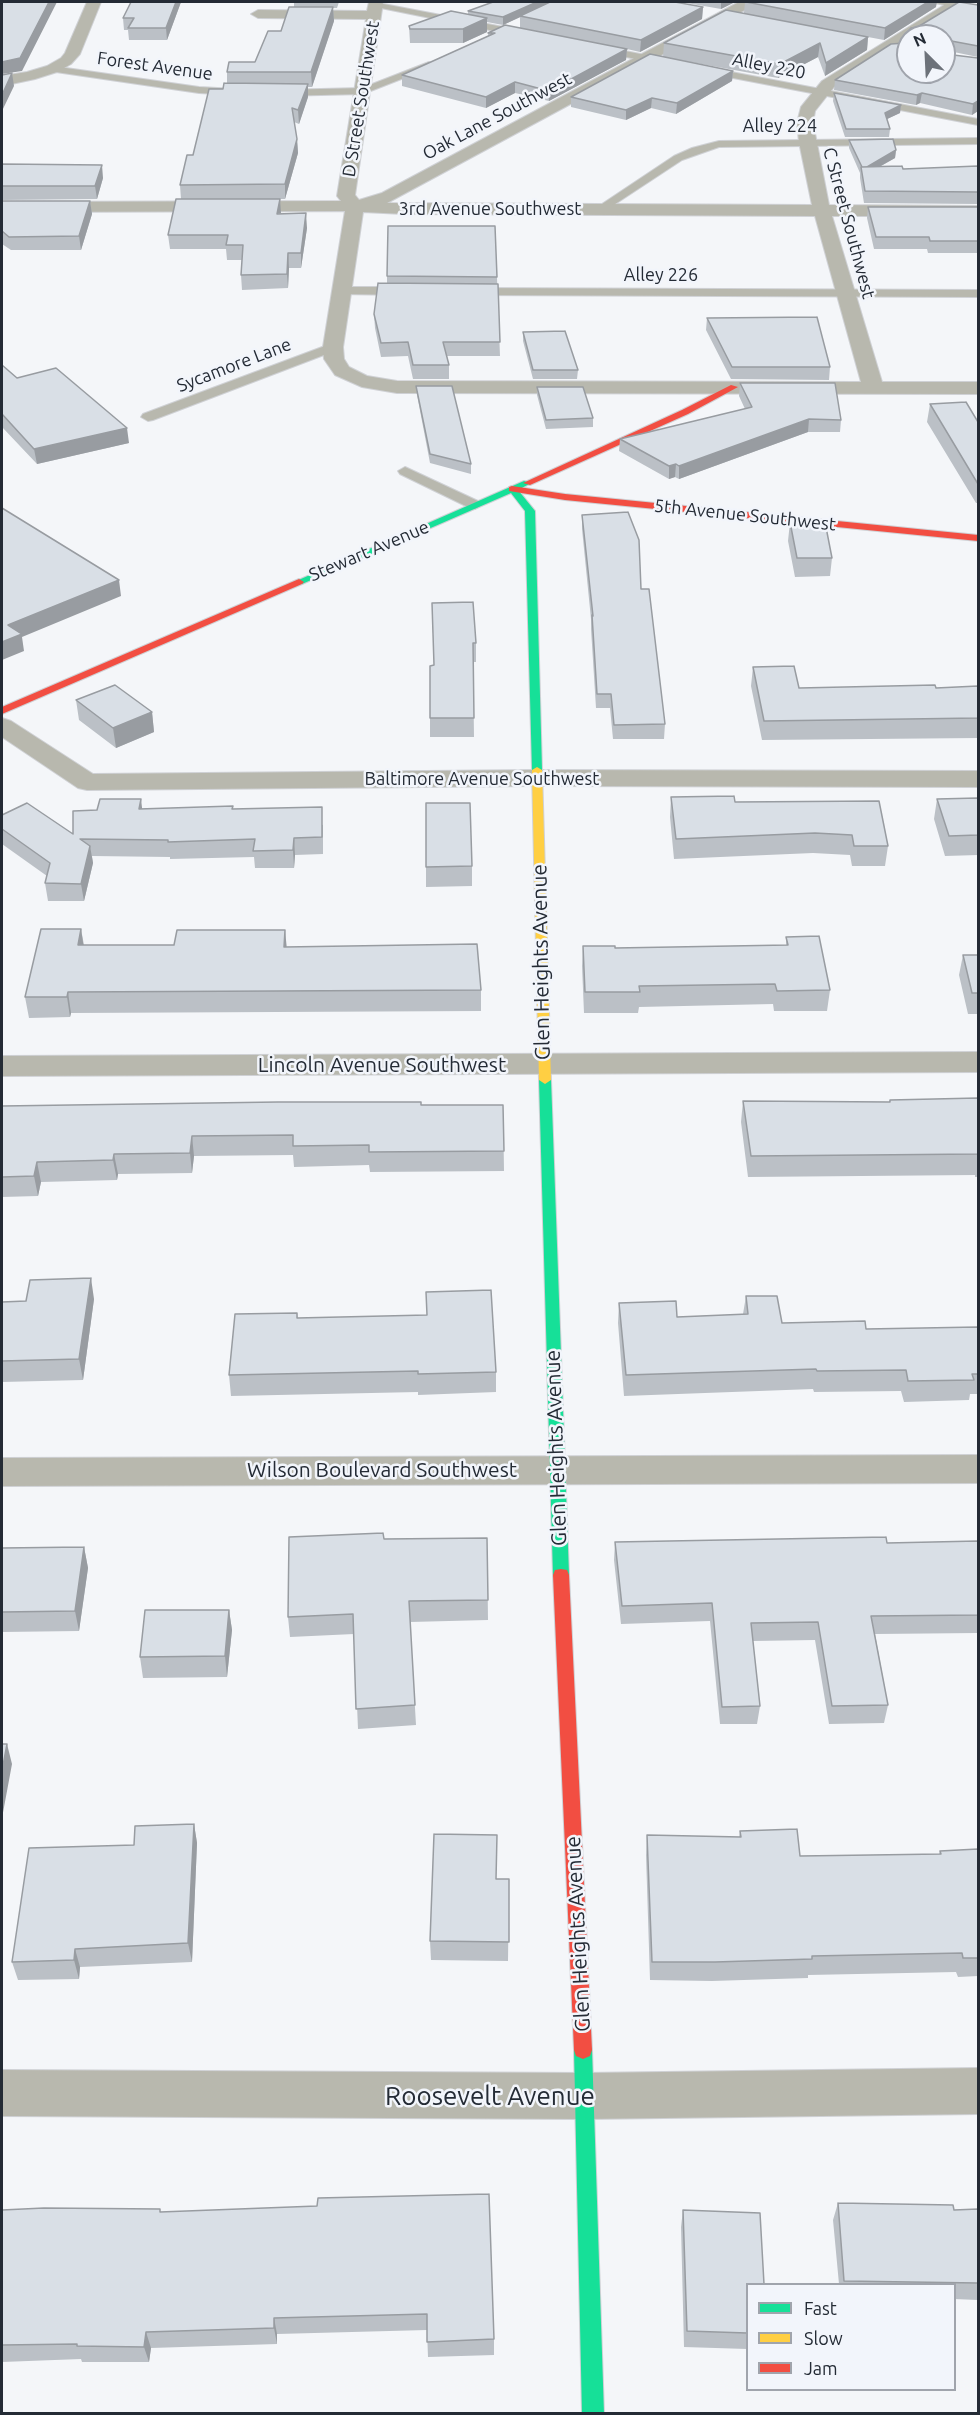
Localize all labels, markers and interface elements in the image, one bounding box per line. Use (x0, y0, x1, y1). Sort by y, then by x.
street label: D Street Southwest (338, 20, 384, 178)
north arrow (896, 24, 956, 84)
text: N (910, 29, 929, 50)
street label: Forest Avenue (96, 47, 214, 85)
street label: Alley 220 (730, 48, 808, 84)
street label: Oak Lane Southwest (419, 68, 575, 164)
street label: Alley 224 (743, 115, 817, 137)
street label: C Street Southwest (818, 145, 880, 301)
street label: 3rd Avenue Southwest (399, 198, 581, 220)
street label: Alley 226 (624, 264, 698, 286)
street label: Sycamore Lane (174, 333, 294, 397)
street label: 5th Avenue Southwest (653, 495, 837, 535)
street label: Stewart Avenue (306, 516, 432, 586)
street label: Baltimore Avenue Southwest (365, 768, 599, 790)
street label: Glen Heights Avenue (527, 864, 555, 1060)
street label: Lincoln Avenue Southwest (258, 1052, 506, 1078)
street label: Glen Heights Avenue (540, 1350, 572, 1546)
street label: Wilson Boulevard Southwest (247, 1457, 517, 1483)
street label: Glen Heights Avenue (560, 1835, 596, 2033)
street label: Roosevelt Avenue (385, 2080, 595, 2112)
legend (746, 2283, 956, 2391)
text: Fast (804, 2298, 837, 2318)
text: Slow (804, 2328, 843, 2348)
text: Jam (804, 2358, 838, 2378)

